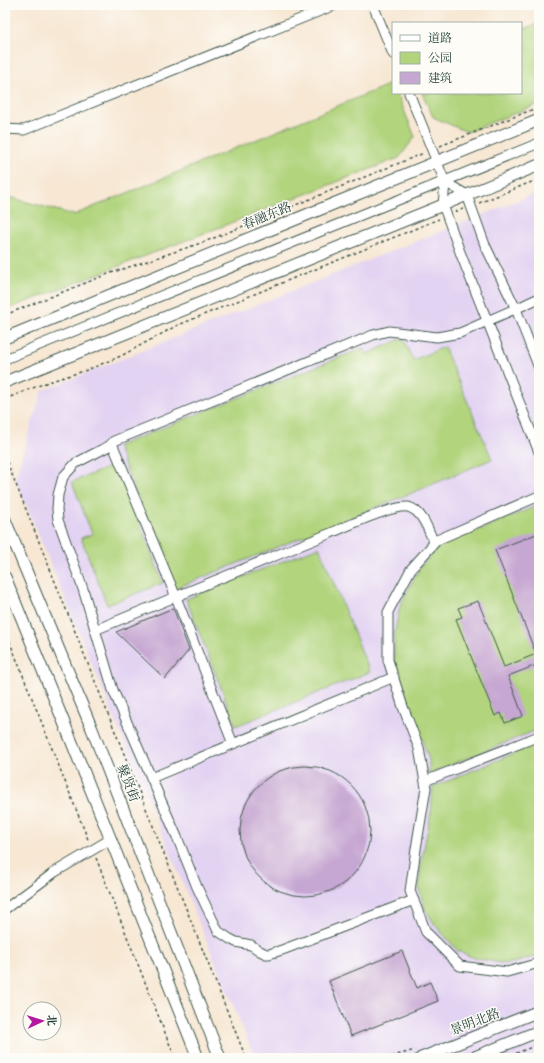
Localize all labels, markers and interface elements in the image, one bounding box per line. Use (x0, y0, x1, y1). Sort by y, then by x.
legend (392, 22, 522, 94)
text: 道路 (428, 30, 452, 46)
text: 公园 (428, 50, 452, 66)
text: 建筑 (428, 70, 452, 86)
street label: 春融东路 (240, 198, 294, 234)
street label: 聚贤街 (113, 762, 143, 804)
north arrow (22, 1001, 62, 1041)
street label: 景明北路 (447, 1004, 503, 1040)
text: 北 (44, 1014, 59, 1026)

